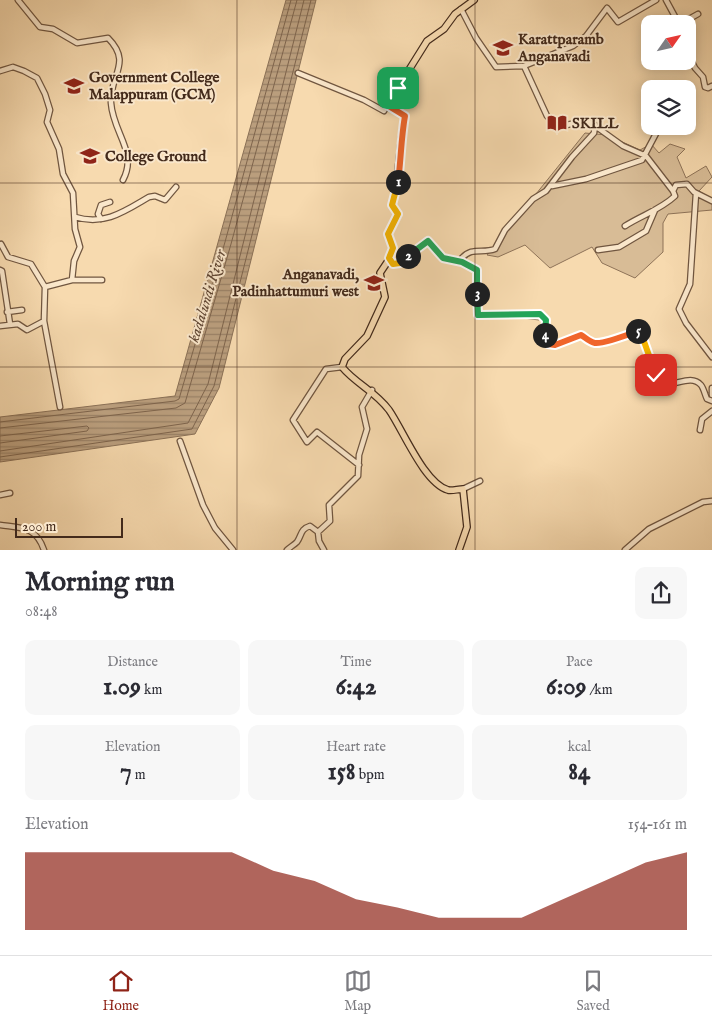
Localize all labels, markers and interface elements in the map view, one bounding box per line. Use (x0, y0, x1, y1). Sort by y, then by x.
north arrow (641, 15, 696, 70)
map controls (641, 15, 696, 135)
place label: Karattparamb Anganavadi (517, 30, 604, 66)
school or university icon: Karattparamb Anganavadi (492, 37, 514, 59)
pin (377, 67, 419, 109)
place label: Government College Malappuram (GCM) (89, 68, 220, 104)
icon: arrive (384, 74, 412, 102)
school or university icon: Government College Malappuram (GCM) (63, 75, 85, 97)
button: layers (641, 80, 696, 135)
library icon: SKILL (546, 112, 568, 134)
place label: SKILL (572, 114, 619, 133)
school or university icon: College Ground (79, 145, 101, 167)
place label: College Ground (105, 147, 207, 166)
pin: 1 (386, 170, 410, 194)
text: 1 (396, 173, 401, 191)
pin: 2 (396, 244, 420, 268)
water label: kadalundi River (184, 246, 232, 346)
text: 2 (405, 247, 412, 265)
place label: Anganavadi, Padinhattumuri west (232, 265, 360, 301)
school or university icon: Anganavadi, Padinhattumuri west (363, 272, 385, 294)
pin: 3 (464, 282, 490, 306)
text: 3 (475, 285, 480, 303)
pin: 5 (626, 318, 650, 344)
pin: 4 (532, 322, 558, 348)
text: 5 (636, 322, 641, 340)
text: 4 (542, 326, 549, 344)
pin (635, 354, 677, 396)
icon: check (642, 361, 670, 389)
scale bar (15, 515, 122, 538)
text: 200 m (22, 518, 56, 536)
text: Morning run (25, 565, 175, 600)
button: share (635, 567, 687, 619)
text: 08:48 (25, 602, 57, 622)
text: Distance (107, 653, 158, 671)
text: Time (340, 653, 372, 671)
text: Pace (566, 653, 593, 671)
text: 1.09 (103, 671, 141, 703)
text: 6:42 (335, 671, 377, 703)
text: 6:09 (546, 671, 586, 703)
text: km (141, 681, 162, 699)
text: /km (586, 681, 613, 699)
text: Elevation (105, 738, 160, 756)
text: Heart rate (326, 738, 386, 756)
text: kcal (568, 738, 591, 756)
text: 7 (120, 756, 132, 788)
text: 158 (327, 756, 356, 788)
text: 84 (568, 756, 590, 788)
text: m (132, 766, 145, 784)
text: bpm (356, 766, 385, 784)
text: Elevation (25, 815, 88, 835)
text: 154–161 m (628, 815, 687, 835)
tab: Home (102, 967, 139, 1015)
tab: Map (344, 967, 372, 1015)
tab: Saved (577, 967, 610, 1015)

